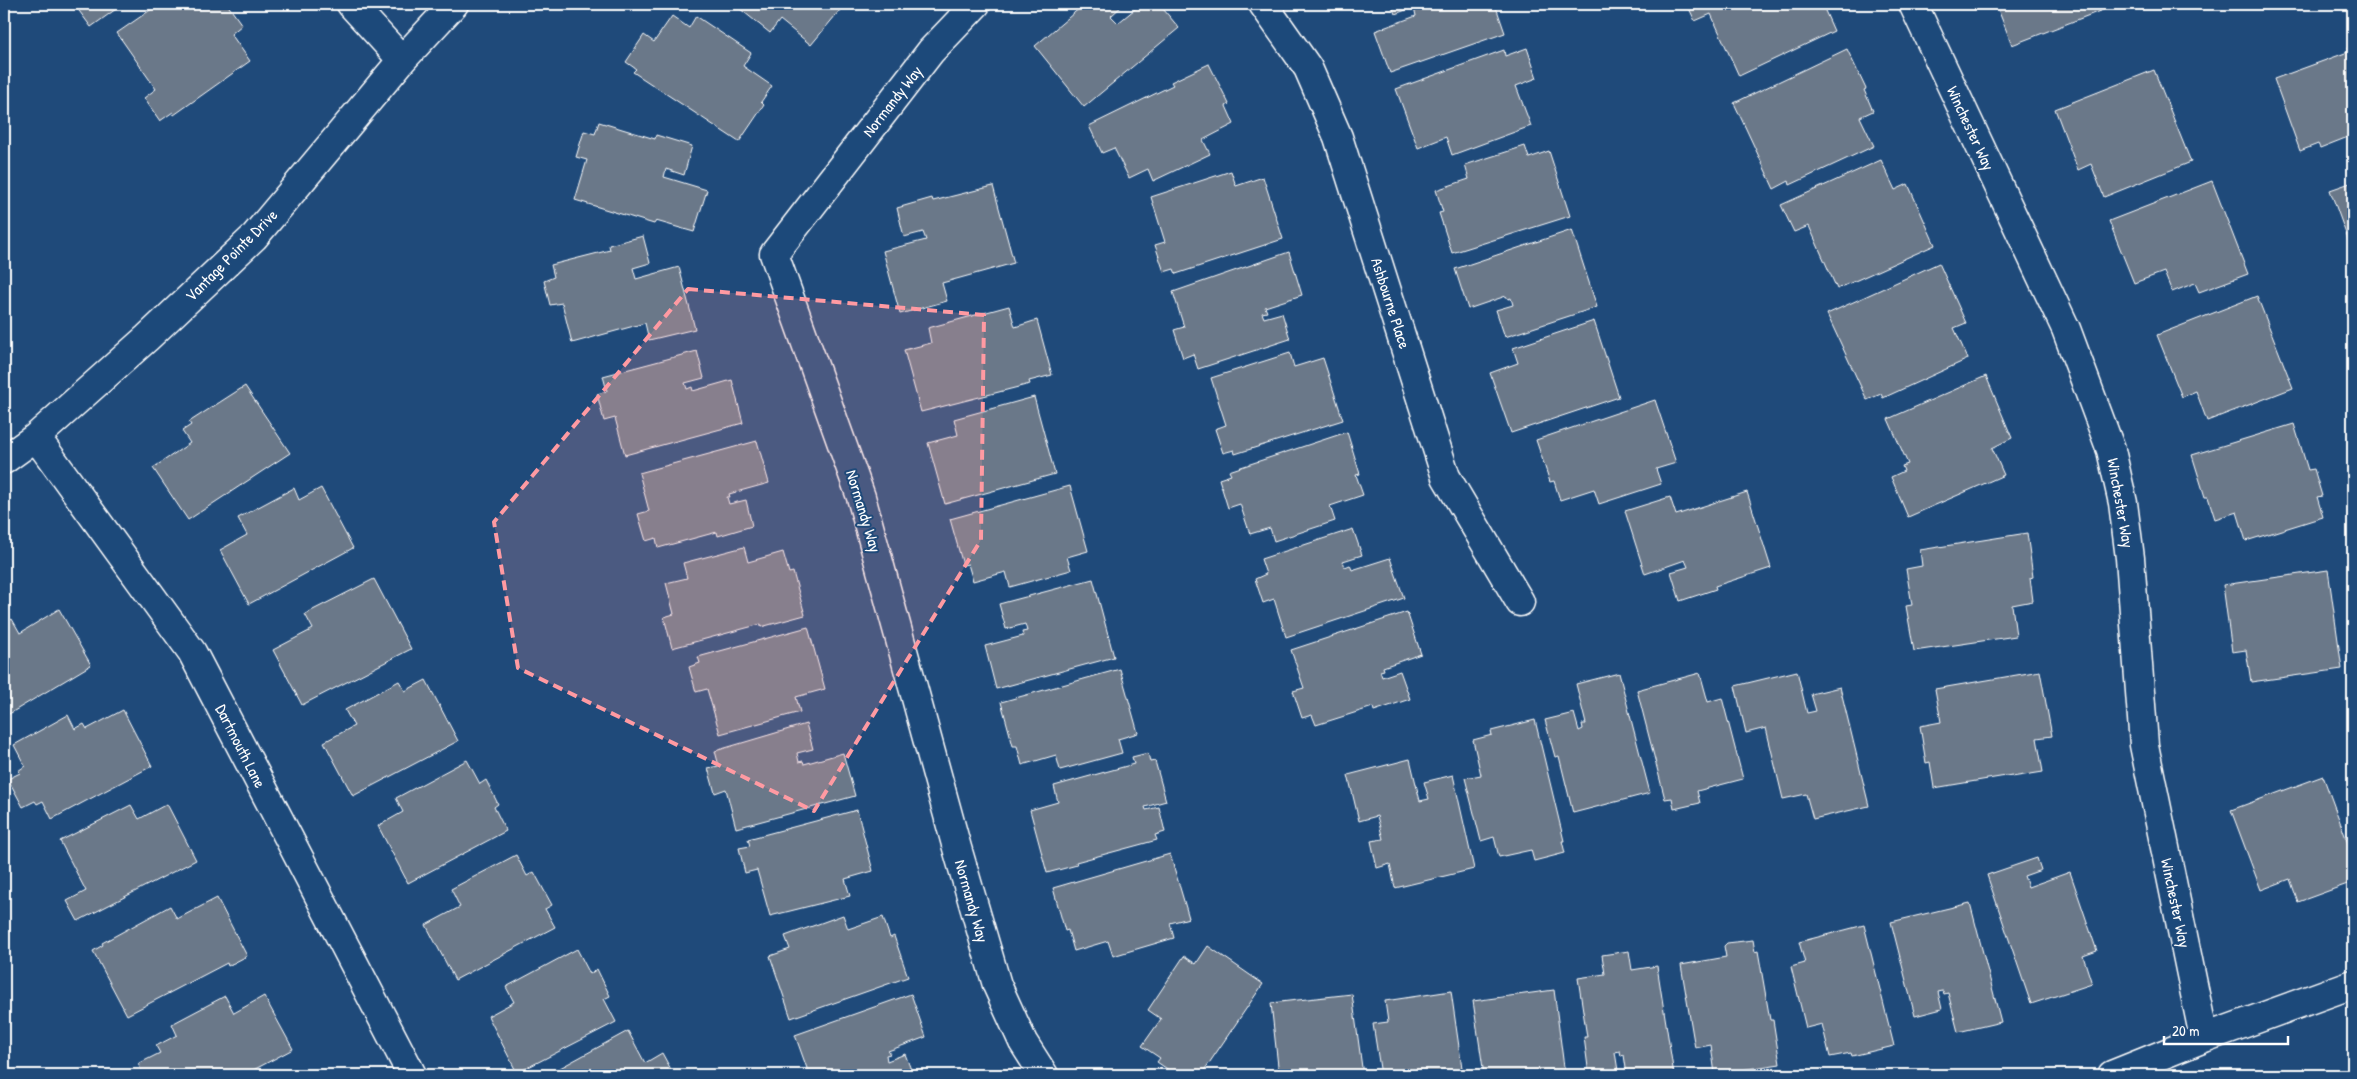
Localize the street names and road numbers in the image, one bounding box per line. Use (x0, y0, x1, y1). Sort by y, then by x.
street label: Normandy Way (857, 61, 927, 141)
street label: Winchester Way (1942, 82, 2000, 174)
street label: Vantage Pointe Drive (180, 204, 282, 306)
street label: Ashbourne Place (1366, 255, 1416, 352)
street label: Winchester Way (2102, 456, 2140, 550)
street label: Normandy Way (841, 467, 887, 555)
street label: Dartmouth Lane (211, 700, 272, 792)
street label: Winchester Way (2156, 856, 2196, 950)
street label: Normandy Way (950, 857, 994, 945)

